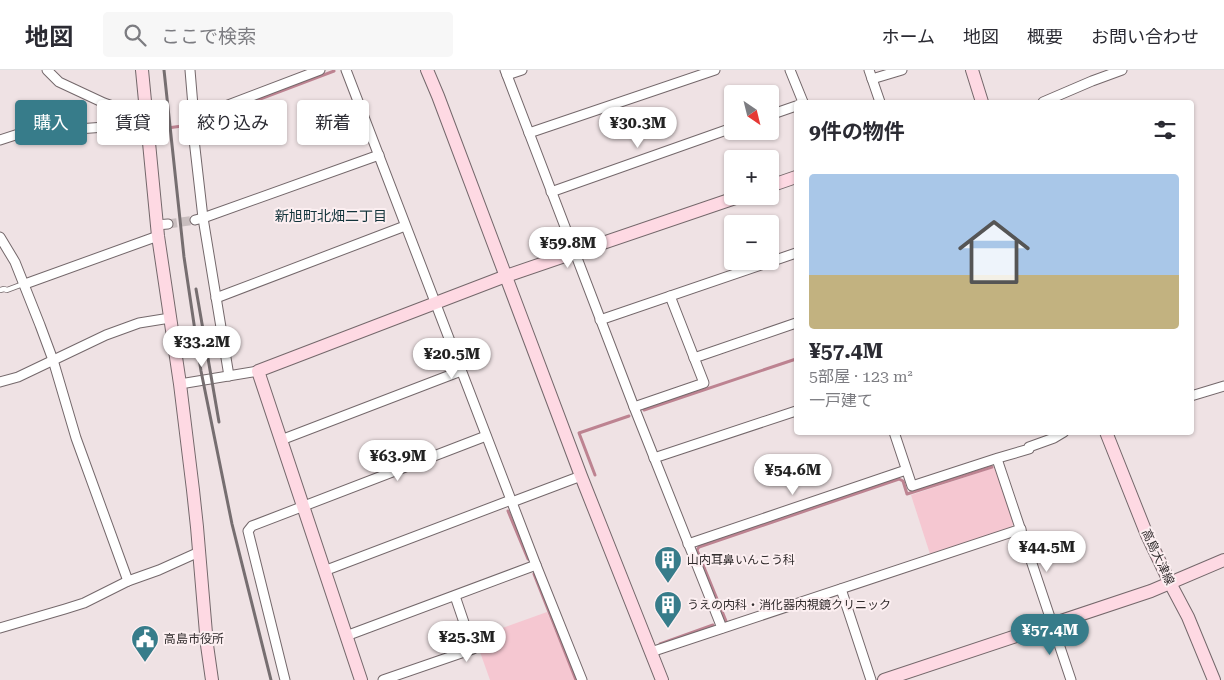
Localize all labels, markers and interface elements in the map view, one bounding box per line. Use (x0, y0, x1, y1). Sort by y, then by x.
search box (103, 12, 453, 57)
icon: search (121, 21, 149, 49)
text: 地図 (25, 23, 73, 51)
text: ここで検索 (161, 25, 256, 48)
text: ホーム (882, 26, 935, 47)
text: 地図 (963, 26, 999, 47)
text: 概要 (1027, 26, 1063, 47)
text: お問い合わせ (1091, 26, 1199, 47)
north arrow (724, 85, 779, 140)
map controls (724, 85, 779, 270)
chip: 購入 (15, 100, 87, 145)
chip: 賃貸 (97, 100, 169, 145)
chip: 絞り込み (179, 100, 287, 145)
chip: 新着 (297, 100, 369, 145)
pin: ¥30.3M (597, 106, 679, 149)
text: ¥30.3M (610, 113, 666, 132)
icon: filters (1151, 116, 1179, 144)
text: 9件の物件 (809, 120, 905, 144)
button: + (724, 150, 779, 205)
icon: home (949, 207, 1039, 297)
district label: 新旭町北畑二丁目 (275, 208, 387, 224)
button: − (724, 215, 779, 270)
pin: ¥59.8M (527, 226, 609, 269)
text: ¥59.8M (540, 233, 596, 252)
pin: ¥33.2M (161, 326, 243, 368)
text: ¥33.2M (174, 332, 230, 351)
pin: ¥20.5M (411, 338, 493, 380)
text: ¥57.4M (809, 339, 883, 363)
text: ¥20.5M (424, 344, 480, 363)
text: 5部屋 · 123 m² (809, 367, 913, 386)
text: 一戸建て (809, 391, 873, 410)
pin: ¥63.9M (357, 440, 439, 482)
text: ¥63.9M (370, 446, 426, 465)
pin: ¥54.6M (752, 454, 834, 496)
text: ¥54.6M (765, 460, 821, 479)
street label: 高島大津線 (1139, 527, 1177, 587)
pin: ¥44.5M (1006, 530, 1088, 573)
text: ¥44.5M (1019, 537, 1075, 556)
building icon: 山内耳鼻いんこう科 (653, 545, 683, 584)
place label: 山内耳鼻いんこう科 (687, 553, 795, 567)
building icon: うえの内科・消化器内視鏡クリニック (653, 590, 683, 629)
place label: うえの内科・消化器内視鏡クリニック (687, 598, 891, 612)
pin: ¥57.4M (1009, 614, 1091, 656)
pin: ¥25.3M (426, 620, 508, 663)
text: ¥57.4M (1022, 620, 1078, 639)
public building icon: 高島市役所 (130, 624, 160, 663)
text: ¥25.3M (439, 627, 495, 646)
place label: 高島市役所 (164, 632, 224, 646)

